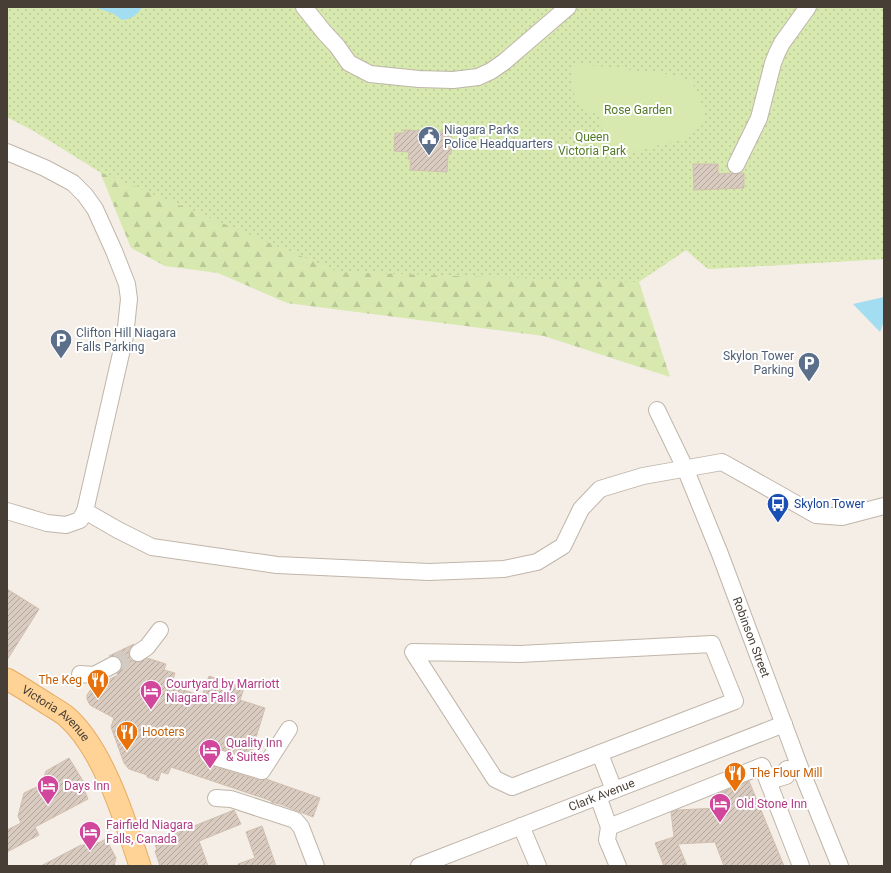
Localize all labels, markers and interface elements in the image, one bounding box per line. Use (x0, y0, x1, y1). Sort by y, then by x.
park label: Rose Garden (604, 103, 672, 117)
place label: Niagara Parks Police Headquarters (444, 123, 553, 151)
public building icon: Niagara Parks Police Headquarters (416, 124, 442, 157)
park label: Queen Victoria Park (558, 130, 627, 158)
place label: Clifton Hill Niagara Falls Parking (76, 326, 176, 354)
parking icon: Clifton Hill Niagara Falls Parking (48, 327, 74, 360)
place label: Skylon Tower Parking (723, 349, 794, 377)
parking icon: Skylon Tower Parking (796, 350, 822, 383)
bus stop icon: Skylon Tower (765, 491, 791, 524)
place label: Skylon Tower (794, 497, 865, 511)
street label: Robinson Street (730, 595, 773, 679)
restaurant icon: The Keg (85, 667, 111, 700)
place label: The Keg (38, 673, 82, 687)
place label: Courtyard by Marriott Niagara Falls (166, 677, 280, 705)
hotel icon: Courtyard by Marriott Niagara Falls (138, 678, 164, 711)
street label: Victoria Avenue (19, 682, 93, 744)
restaurant icon: Hooters (114, 719, 140, 752)
place label: Hooters (142, 725, 185, 739)
place label: Quality Inn & Suites (226, 736, 282, 764)
hotel icon: Quality Inn & Suites (197, 737, 223, 770)
restaurant icon: The Flour Mill (722, 760, 748, 793)
place label: The Flour Mill (750, 766, 822, 780)
hotel icon: Days Inn (35, 773, 61, 806)
street label: Clark Avenue (567, 776, 637, 814)
place label: Days Inn (64, 779, 110, 793)
hotel icon: Old Stone Inn (707, 791, 733, 824)
place label: Old Stone Inn (736, 797, 807, 811)
place label: Fairfield Niagara Falls, Canada (106, 818, 193, 846)
hotel icon: Fairfield Niagara Falls, Canada (77, 819, 103, 852)

